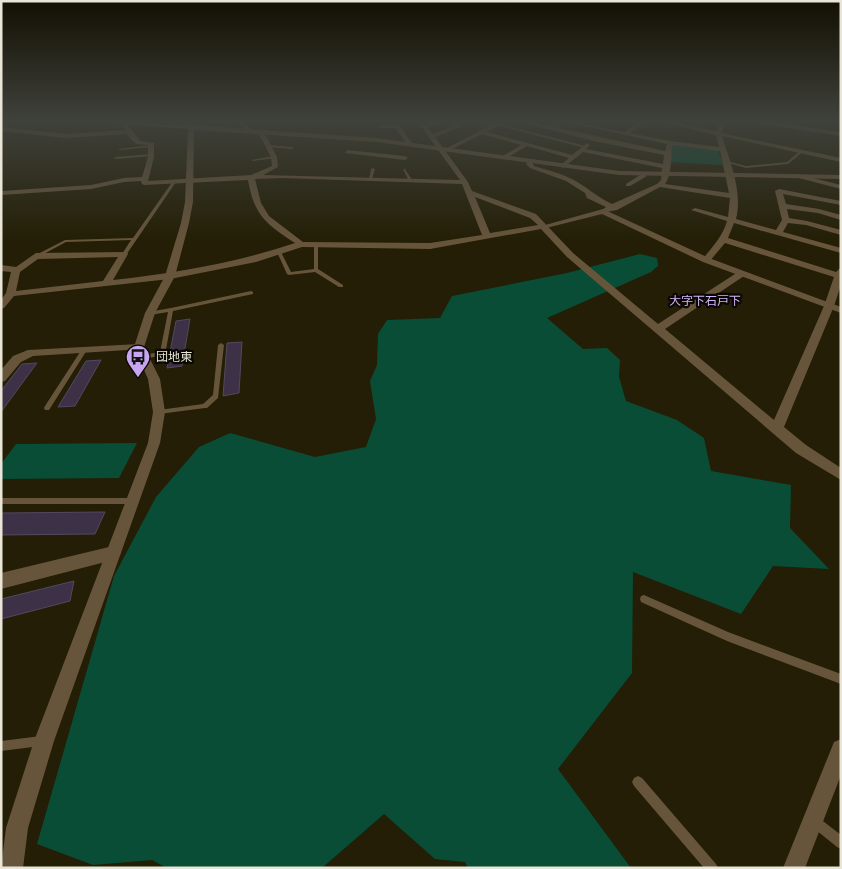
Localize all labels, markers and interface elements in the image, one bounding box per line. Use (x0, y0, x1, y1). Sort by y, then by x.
district label: 大字下石戸下 (669, 294, 741, 310)
bus stop icon: 団地東 (125, 344, 151, 378)
place label: 団地東 (156, 350, 192, 366)

